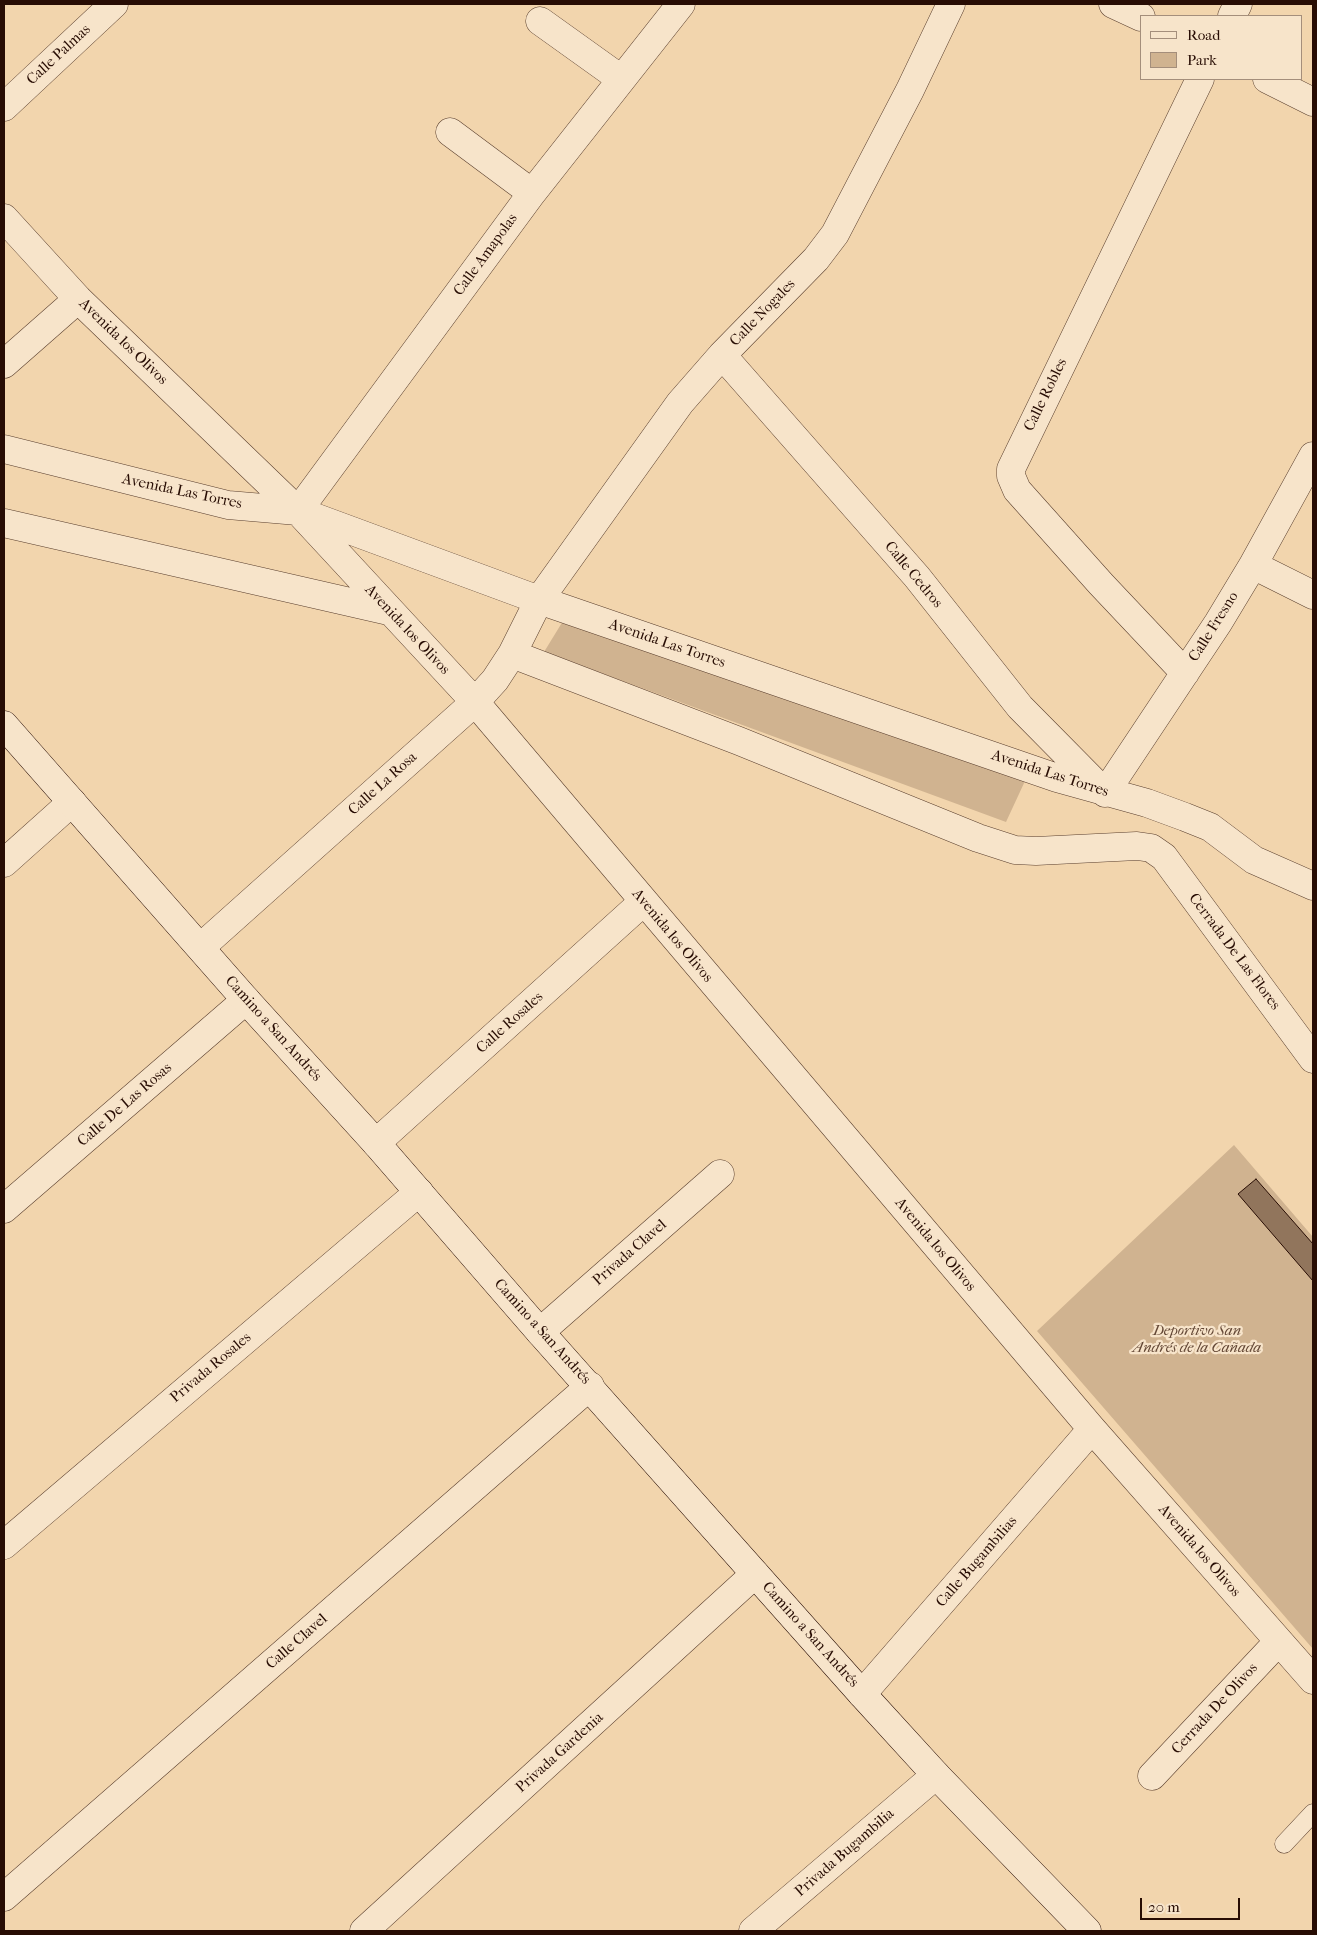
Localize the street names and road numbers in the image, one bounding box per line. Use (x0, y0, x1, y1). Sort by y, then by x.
street label: Calle Palmas (23, 21, 95, 89)
street label: Calle Amapolas (450, 210, 522, 300)
street label: Calle Nogales (726, 276, 800, 350)
street label: Avenida los Olivos (75, 295, 171, 389)
street label: Calle Robles (1021, 356, 1071, 434)
street label: Avenida Las Torres (120, 471, 244, 513)
street label: Calle Cedros (880, 538, 946, 612)
street label: Avenida los Olivos (361, 581, 453, 679)
street label: Calle Fresno (1185, 589, 1243, 665)
street label: Avenida Las Torres (606, 616, 728, 672)
street label: Avenida Las Torres (989, 747, 1111, 801)
street label: Calle La Rosa (345, 749, 421, 819)
street label: Avenida los Olivos (628, 886, 716, 986)
street label: Cerrada De Las Flores (1184, 890, 1284, 1014)
street label: Camino a San Andrés (221, 972, 325, 1086)
street label: Calle Rosales (473, 988, 547, 1058)
street label: Calle De Las Rosas (74, 1059, 176, 1151)
street label: Avenida los Olivos (891, 1195, 979, 1295)
street label: Privada Clavel (589, 1216, 671, 1290)
street label: Camino a San Andrés (490, 1275, 594, 1389)
street label: Privada Rosales (167, 1329, 255, 1407)
street label: Avenida los Olivos (1154, 1501, 1244, 1601)
street label: Calle Bugambilias (933, 1513, 1021, 1611)
street label: Camino a San Andrés (758, 1578, 862, 1692)
street label: Calle Clavel (263, 1610, 331, 1674)
street label: Cerrada De Olivos (1168, 1660, 1262, 1758)
street label: Privada Gardenia (512, 1709, 608, 1797)
street label: Privada Bugambilia (792, 1805, 898, 1901)

